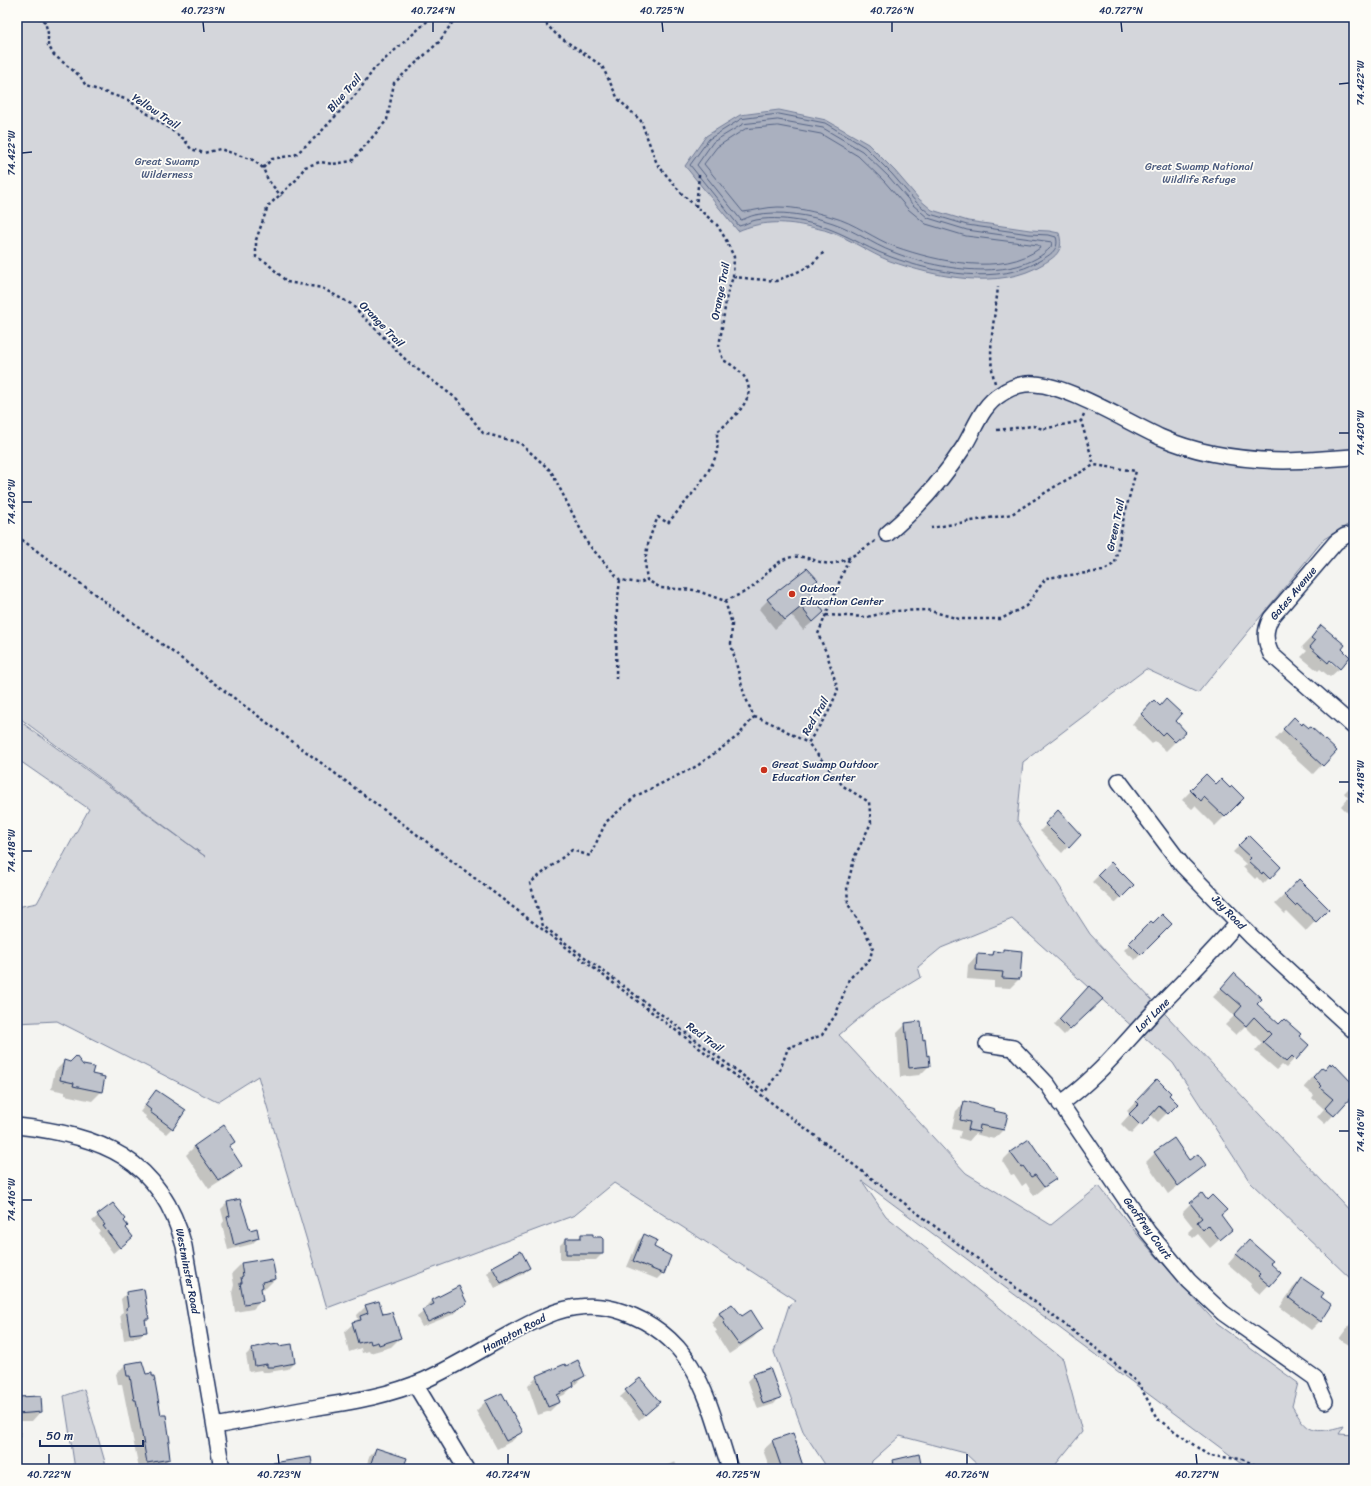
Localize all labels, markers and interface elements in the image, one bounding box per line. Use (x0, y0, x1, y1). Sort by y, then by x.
text: 40.723°N (181, 2, 225, 20)
text: 40.724°N (411, 2, 455, 20)
text: 40.725°N (640, 2, 684, 20)
text: 40.726°N (870, 2, 914, 20)
text: 40.727°N (1099, 2, 1143, 20)
text: 74.422°W (1352, 60, 1370, 105)
street label: Blue Trail (322, 69, 367, 117)
street label: Yellow Trail (128, 88, 184, 135)
text: 74.422°W (3, 130, 21, 175)
park label: Great Swamp Wilderness (135, 152, 199, 184)
park label: Great Swamp National Wildlife Refuge (1145, 157, 1254, 189)
street label: Orange Trail (706, 260, 736, 322)
street label: Orange Trail (354, 297, 409, 353)
text: 74.420°W (1352, 410, 1370, 456)
text: 74.420°W (3, 479, 21, 525)
street label: Green Trail (1101, 496, 1130, 553)
street label: Gates Avenue (1265, 562, 1322, 625)
place label: Outdoor Education Center (800, 579, 885, 611)
marker: Outdoor Education Center (787, 589, 797, 599)
street label: Red Trail (797, 693, 835, 739)
place label: Great Swamp Outdoor Education Center (772, 755, 880, 787)
text: 74.418°W (1352, 760, 1370, 804)
marker: Great Swamp Outdoor Education Center (759, 765, 769, 775)
text: 74.418°W (3, 829, 21, 873)
street label: Jay Road (1206, 890, 1251, 935)
street label: Lori Lane (1130, 993, 1175, 1037)
street label: Red Trail (682, 1017, 728, 1058)
text: 74.416°W (1352, 1109, 1370, 1153)
text: 74.416°W (3, 1178, 21, 1222)
street label: Geoffrey Court (1118, 1193, 1177, 1264)
street label: Westminster Road (170, 1226, 205, 1317)
street label: Hampton Road (479, 1308, 551, 1358)
scale bar (40, 1422, 143, 1448)
text: 50 m (46, 1425, 73, 1447)
text: 40.722°N (27, 1466, 71, 1484)
text: 40.723°N (257, 1466, 301, 1484)
text: 40.724°N (486, 1466, 530, 1484)
text: 40.725°N (716, 1466, 760, 1484)
text: 40.726°N (945, 1466, 989, 1484)
text: 40.727°N (1175, 1466, 1219, 1484)

